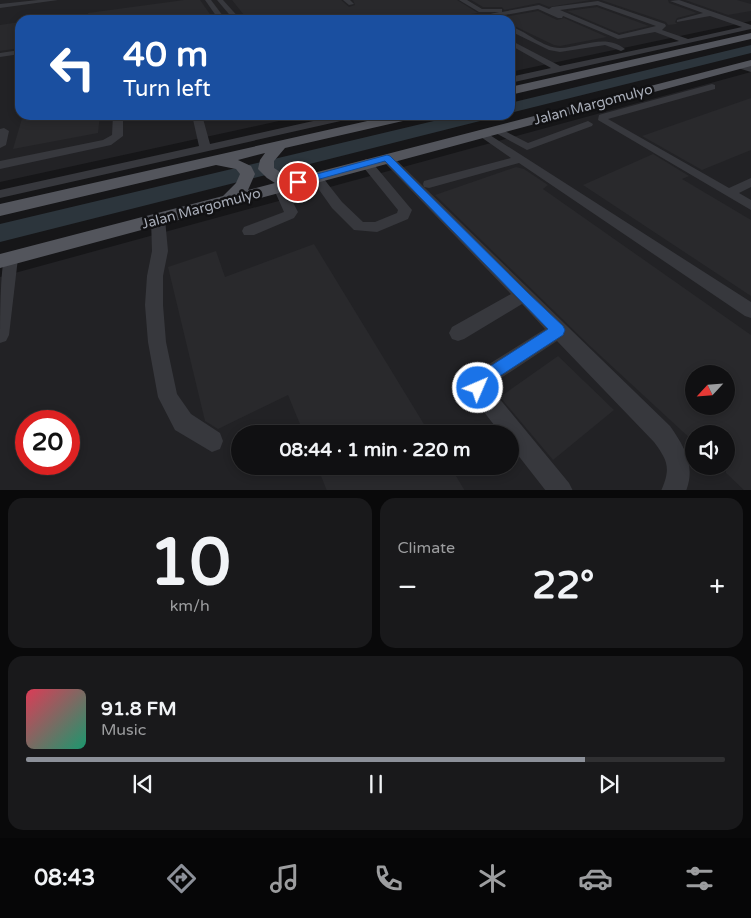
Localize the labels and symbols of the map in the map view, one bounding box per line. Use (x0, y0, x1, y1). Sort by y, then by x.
street label: Jalan Margomulyo (532, 80, 655, 129)
pin (277, 161, 319, 203)
street label: Jalan Margomulyo (140, 184, 263, 233)
position arrow (451, 361, 503, 413)
north arrow (685, 365, 735, 415)
speed limit sign: 20 (15, 410, 80, 475)

